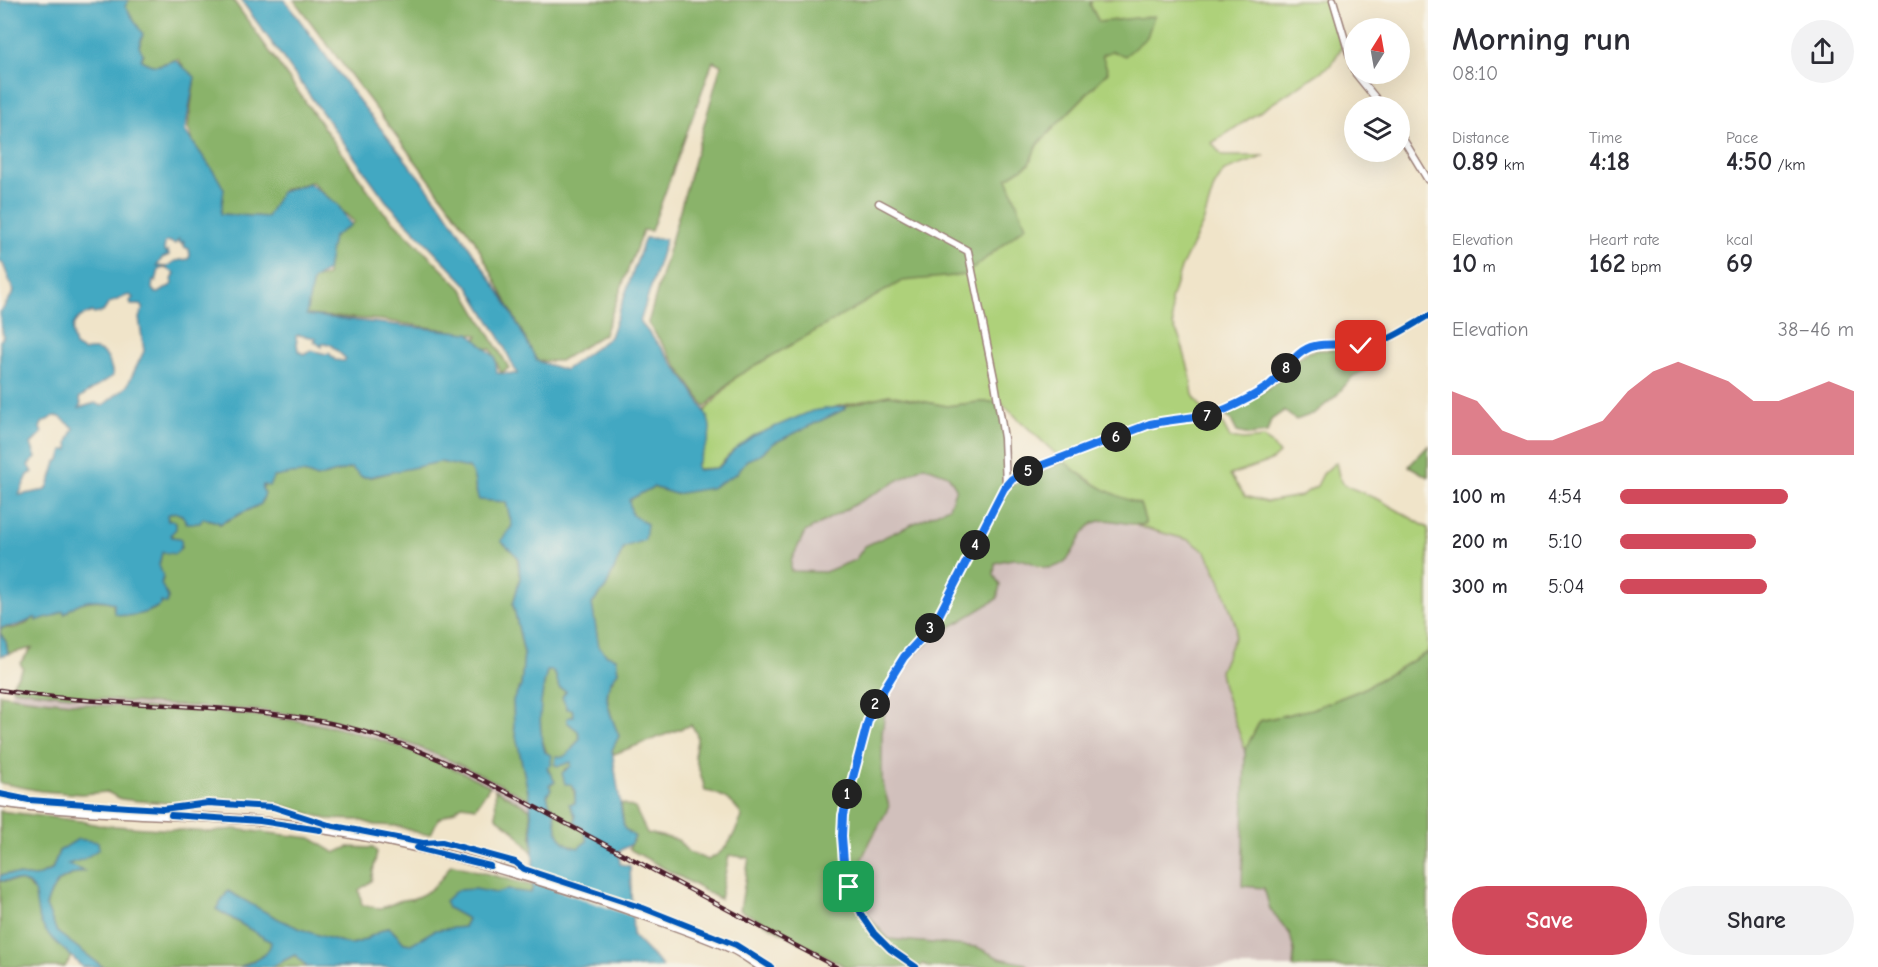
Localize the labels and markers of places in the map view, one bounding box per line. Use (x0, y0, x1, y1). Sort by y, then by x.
pin (1335, 320, 1386, 371)
pin: 8 (1271, 353, 1301, 383)
pin: 7 (1192, 401, 1222, 431)
pin: 6 (1101, 422, 1131, 452)
pin: 5 (1013, 456, 1043, 486)
pin: 4 (960, 530, 990, 560)
pin: 3 (915, 613, 945, 643)
pin: 2 (860, 689, 890, 719)
pin: 1 (832, 779, 862, 809)
pin (823, 861, 874, 912)

